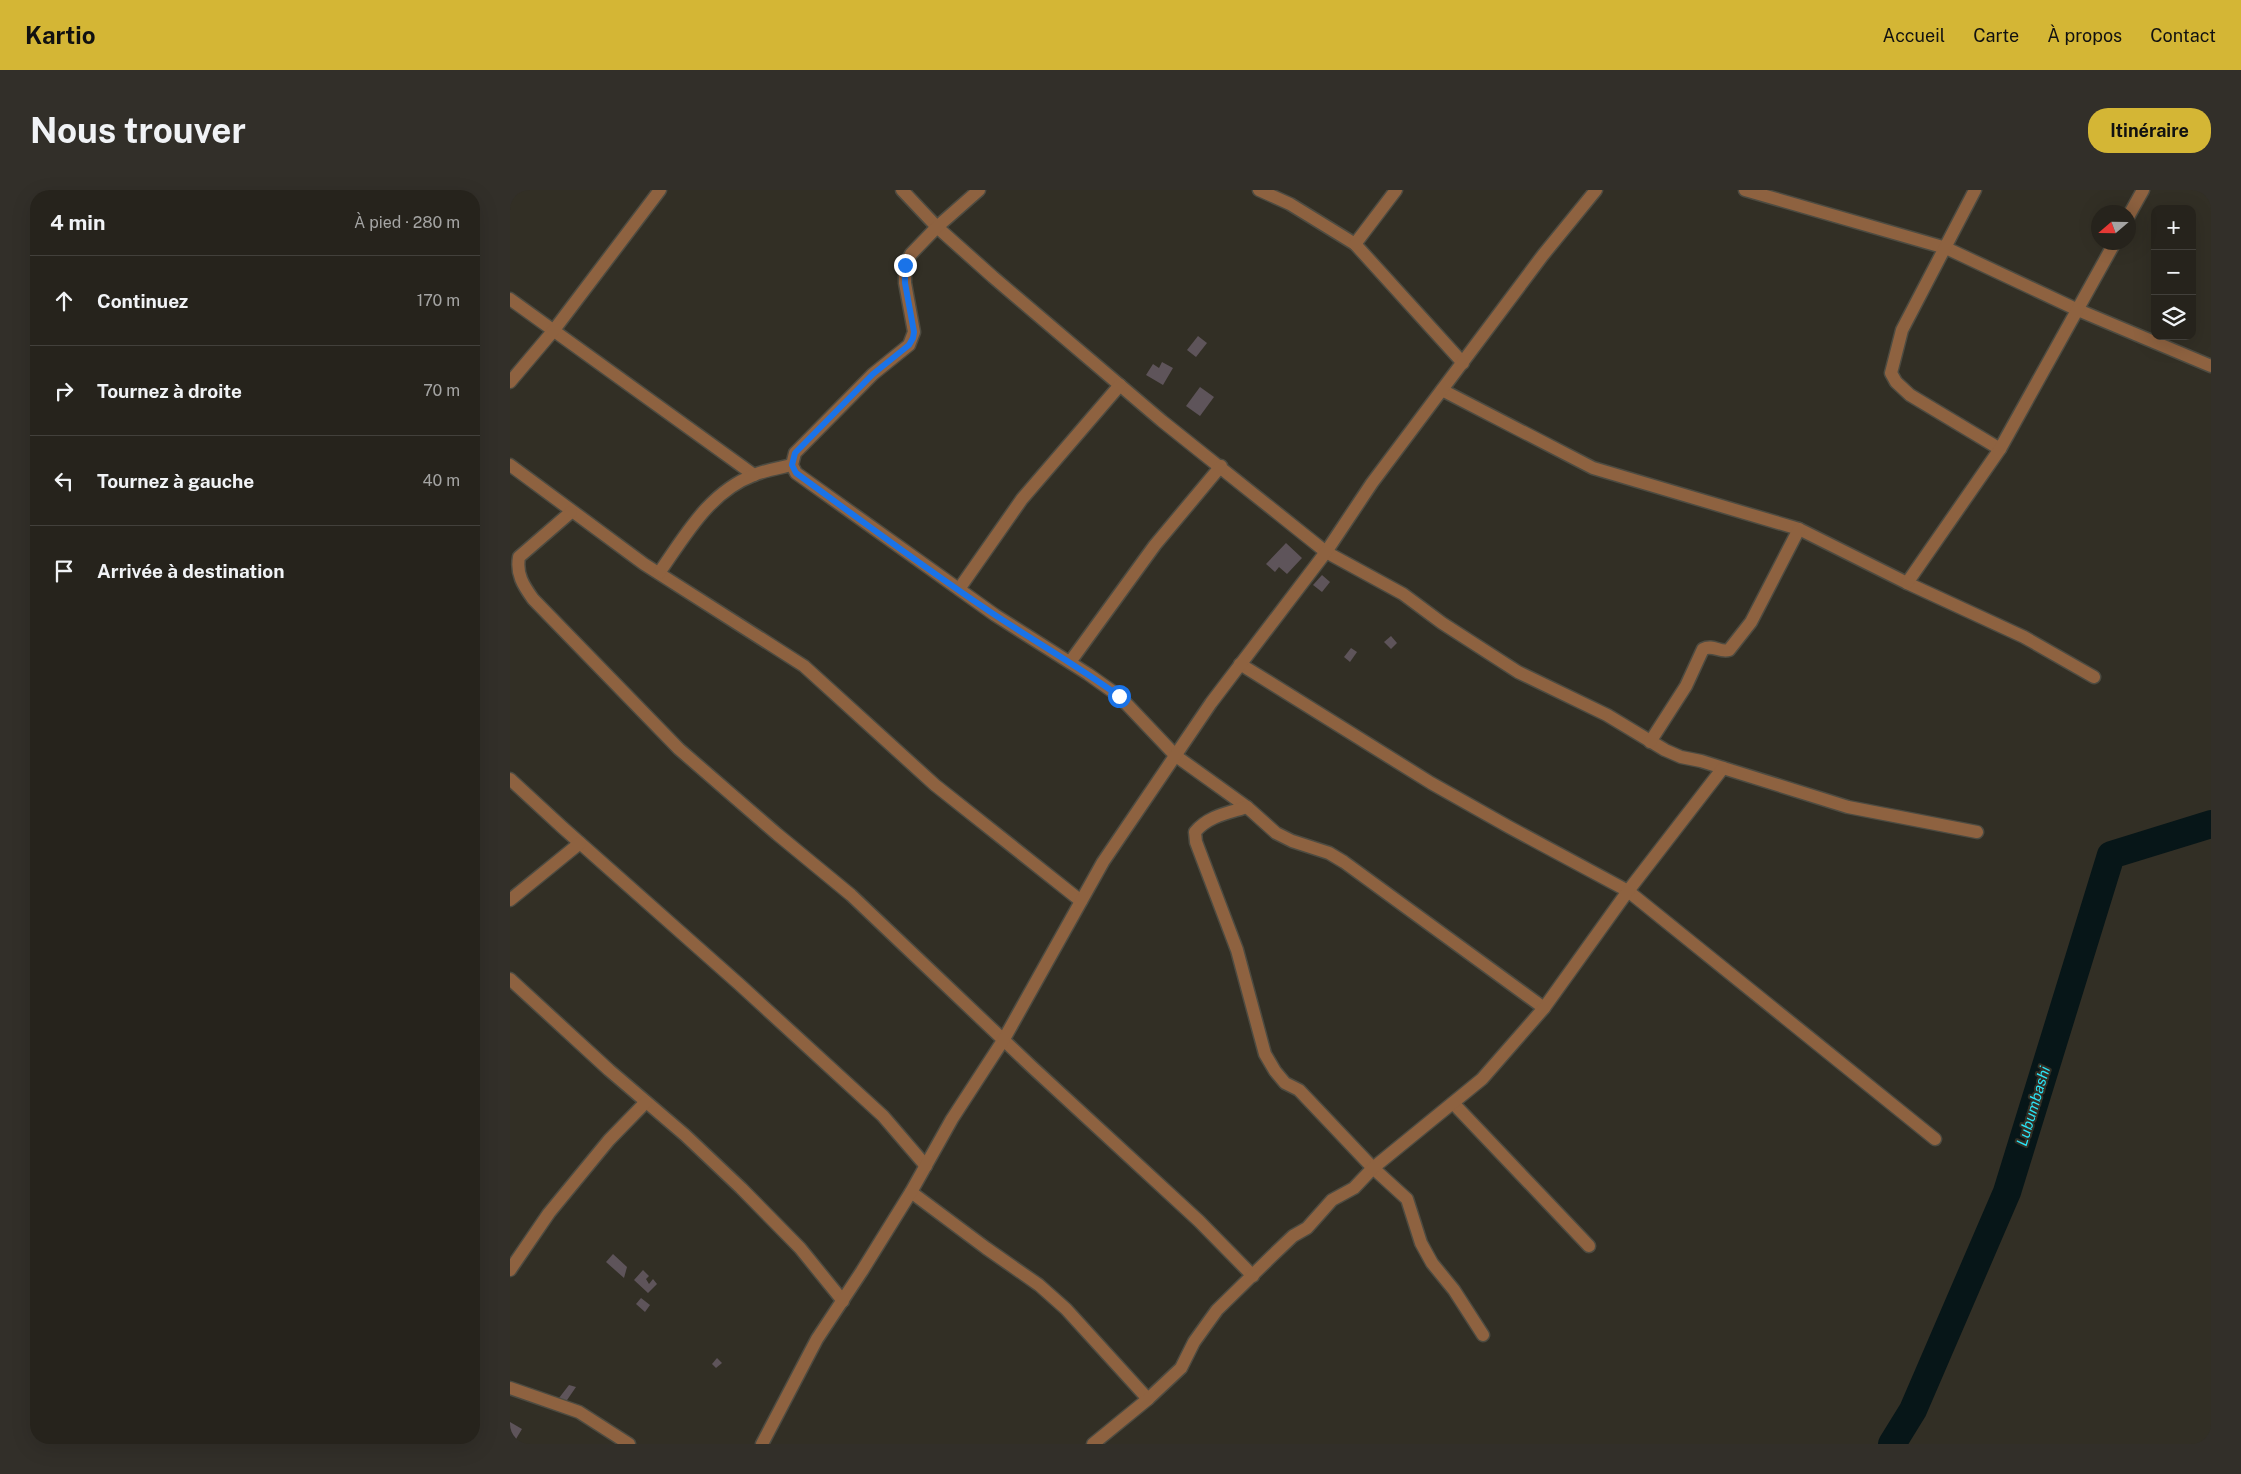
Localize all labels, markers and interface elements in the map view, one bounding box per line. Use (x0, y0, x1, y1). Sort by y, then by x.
text: Kartio (25, 21, 96, 49)
text: Accueil (1883, 25, 1945, 46)
text: Carte (1973, 25, 2019, 46)
text: À propos (2047, 25, 2122, 46)
text: Contact (2150, 25, 2216, 46)
button: Itinéraire (2088, 108, 2211, 153)
text: Nous trouver (30, 110, 246, 151)
north arrow (2091, 205, 2136, 250)
map controls (2151, 205, 2196, 340)
button: + (2151, 205, 2196, 250)
text: 4 min (50, 210, 105, 235)
text: À pied · 280 m (354, 213, 460, 232)
button: − (2151, 250, 2196, 295)
route end (894, 254, 917, 277)
icon: ahead (50, 287, 78, 315)
text: Continuez (97, 290, 188, 312)
text: 170 m (417, 291, 460, 310)
button: layers (2151, 295, 2196, 340)
icon: right (50, 377, 78, 405)
text: Tournez à droite (97, 380, 242, 402)
text: 70 m (423, 381, 460, 400)
icon: left (50, 467, 78, 495)
text: Tournez à gauche (97, 470, 254, 492)
text: 40 m (422, 471, 460, 490)
icon: arrive (50, 557, 78, 585)
text: Arrivée à destination (97, 560, 285, 582)
route start (1108, 685, 1131, 708)
water label: Lubumbashi (2013, 1064, 2053, 1148)

